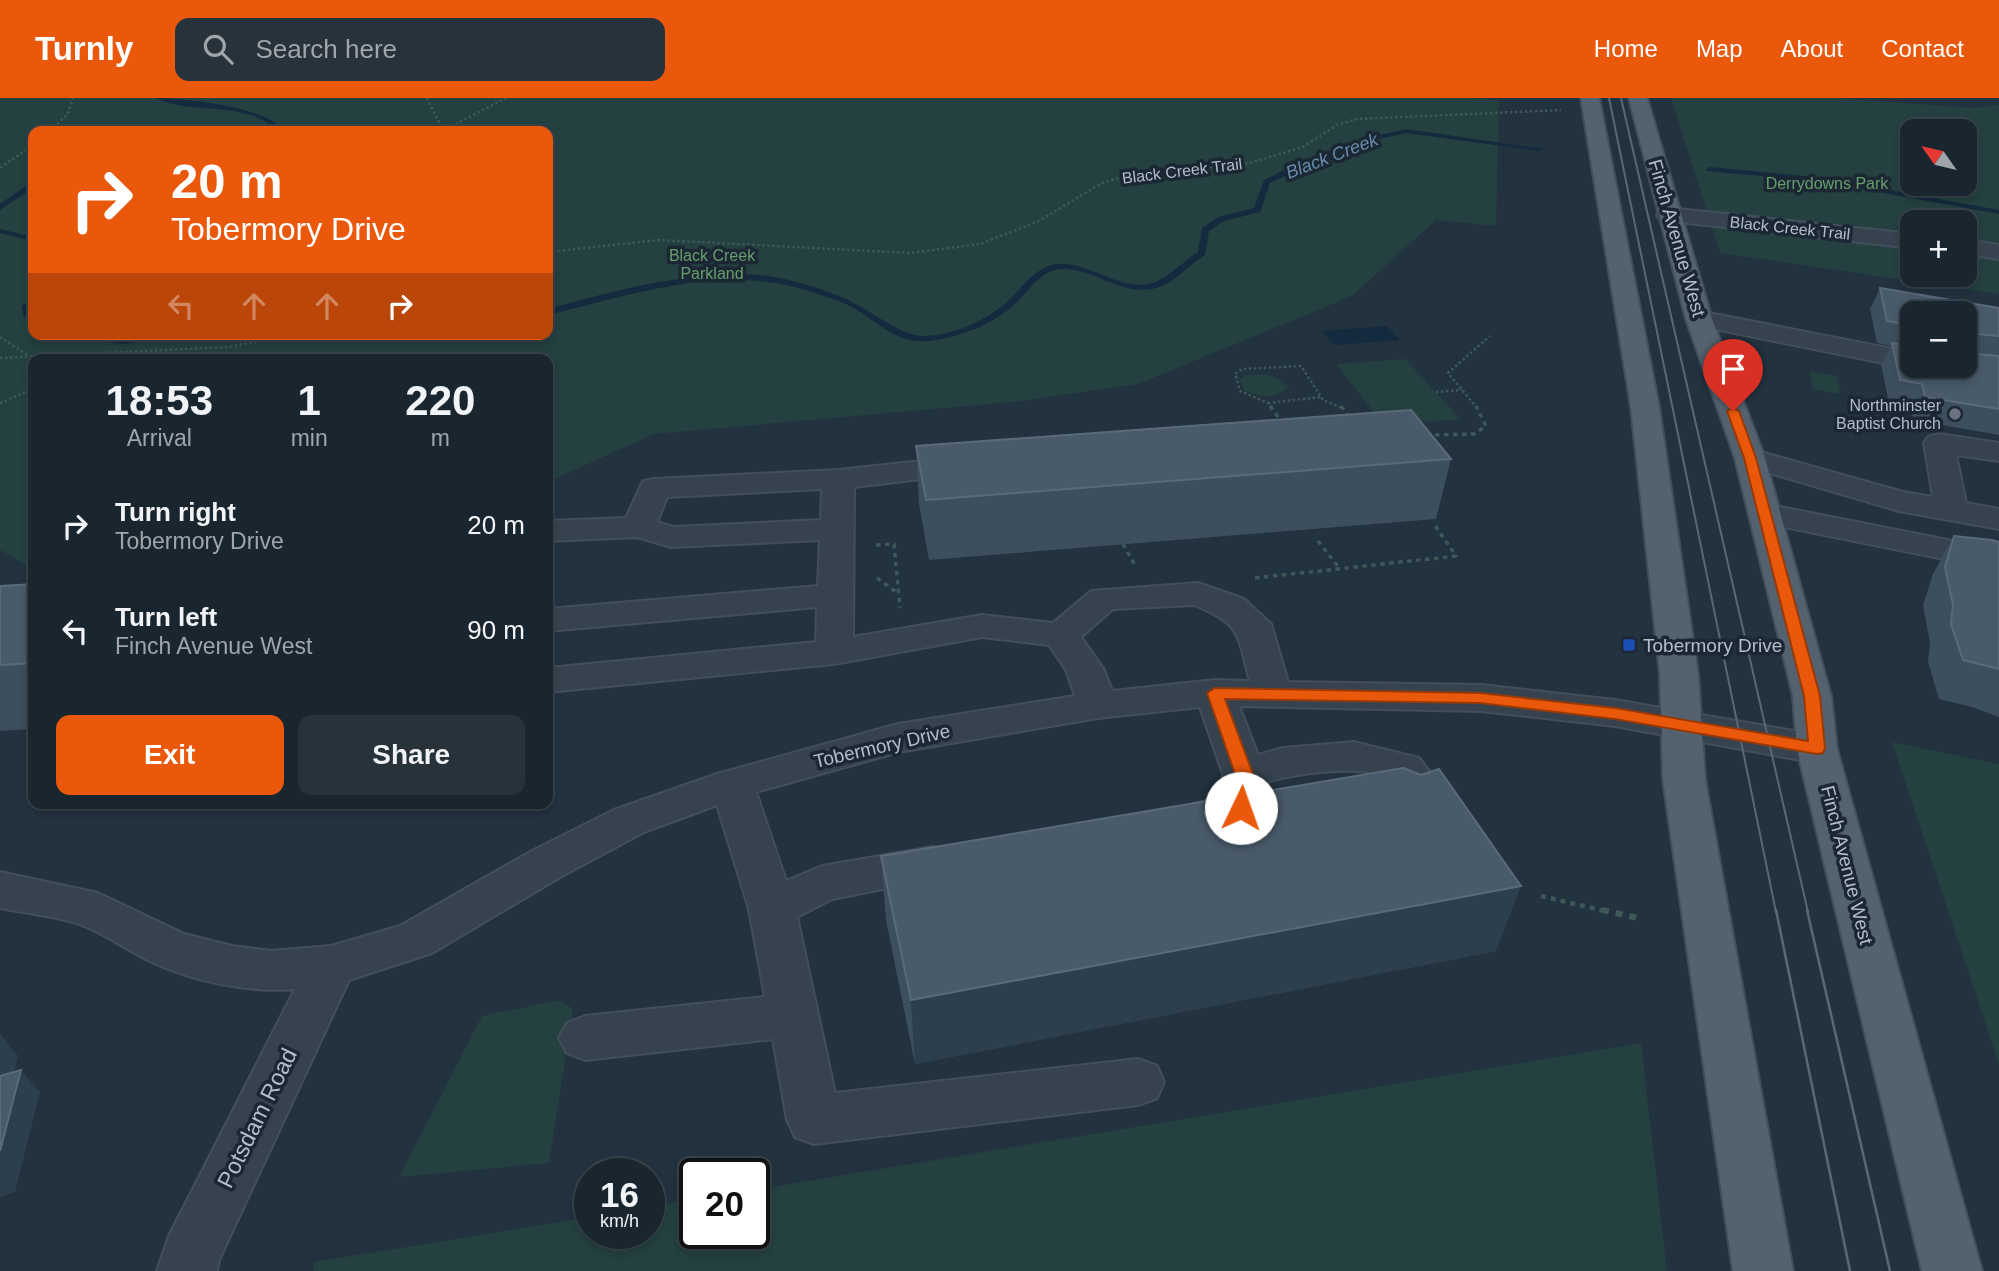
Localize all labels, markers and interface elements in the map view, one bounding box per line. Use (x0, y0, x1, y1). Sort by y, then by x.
search box (175, 18, 665, 81)
text: Turnly (35, 30, 133, 67)
icon: search (199, 30, 237, 68)
text: Search here (255, 34, 397, 64)
text: Home (1594, 35, 1658, 62)
text: Map (1696, 35, 1743, 62)
text: About (1781, 35, 1843, 62)
text: Contact (1881, 35, 1964, 62)
north arrow (1900, 119, 1978, 196)
map controls (1900, 119, 1977, 378)
water label: Black Creek (1283, 129, 1382, 183)
icon: right (56, 154, 147, 245)
text: 20 m (171, 154, 283, 208)
street label: Black Creek Trail (1121, 155, 1243, 187)
street label: Finch Avenue West (1644, 157, 1710, 320)
park label: Derrydowns Park (1766, 175, 1889, 192)
button: + (1900, 210, 1977, 287)
text: Tobermory Drive (171, 211, 406, 247)
street label: Black Creek Trail (1729, 213, 1851, 243)
park label: Black Creek Parkland (669, 247, 756, 282)
icon: left (162, 287, 200, 325)
icon: ahead (235, 287, 273, 325)
icon: ahead (308, 287, 346, 325)
icon: right (381, 287, 419, 325)
button: − (1900, 301, 1977, 378)
pin (1703, 339, 1763, 411)
icon: arrive (1714, 350, 1752, 388)
text: 18:53 (106, 377, 213, 424)
text: 1 (297, 377, 321, 424)
text: 220 (405, 377, 475, 424)
place label: Northminster Baptist Church (1836, 397, 1942, 432)
marker: Northminster Baptist Church (1947, 406, 1963, 422)
text: Arrival (127, 425, 192, 451)
text: min (291, 425, 328, 451)
text: m (431, 425, 450, 451)
text: Turn right (115, 497, 236, 527)
icon: right (56, 507, 94, 545)
text: 20 m (467, 510, 525, 540)
text: Tobermory Drive (115, 528, 284, 554)
text: Turn left (115, 602, 217, 632)
icon: left (56, 612, 94, 650)
text: 90 m (467, 615, 525, 645)
text: Finch Avenue West (115, 633, 312, 659)
place label: Tobermory Drive (1643, 635, 1782, 656)
marker: Tobermory Drive (1621, 637, 1637, 653)
button: Exit (56, 715, 284, 795)
button: Share (298, 715, 525, 795)
street label: Tobermory Drive (812, 720, 952, 772)
position arrow (1204, 771, 1278, 845)
street label: Finch Avenue West (1817, 783, 1877, 947)
street label: Potsdam Road (212, 1044, 302, 1192)
speed limit sign: 20 (679, 1158, 770, 1249)
text: 16 (600, 1175, 639, 1214)
text: km/h (600, 1211, 639, 1231)

